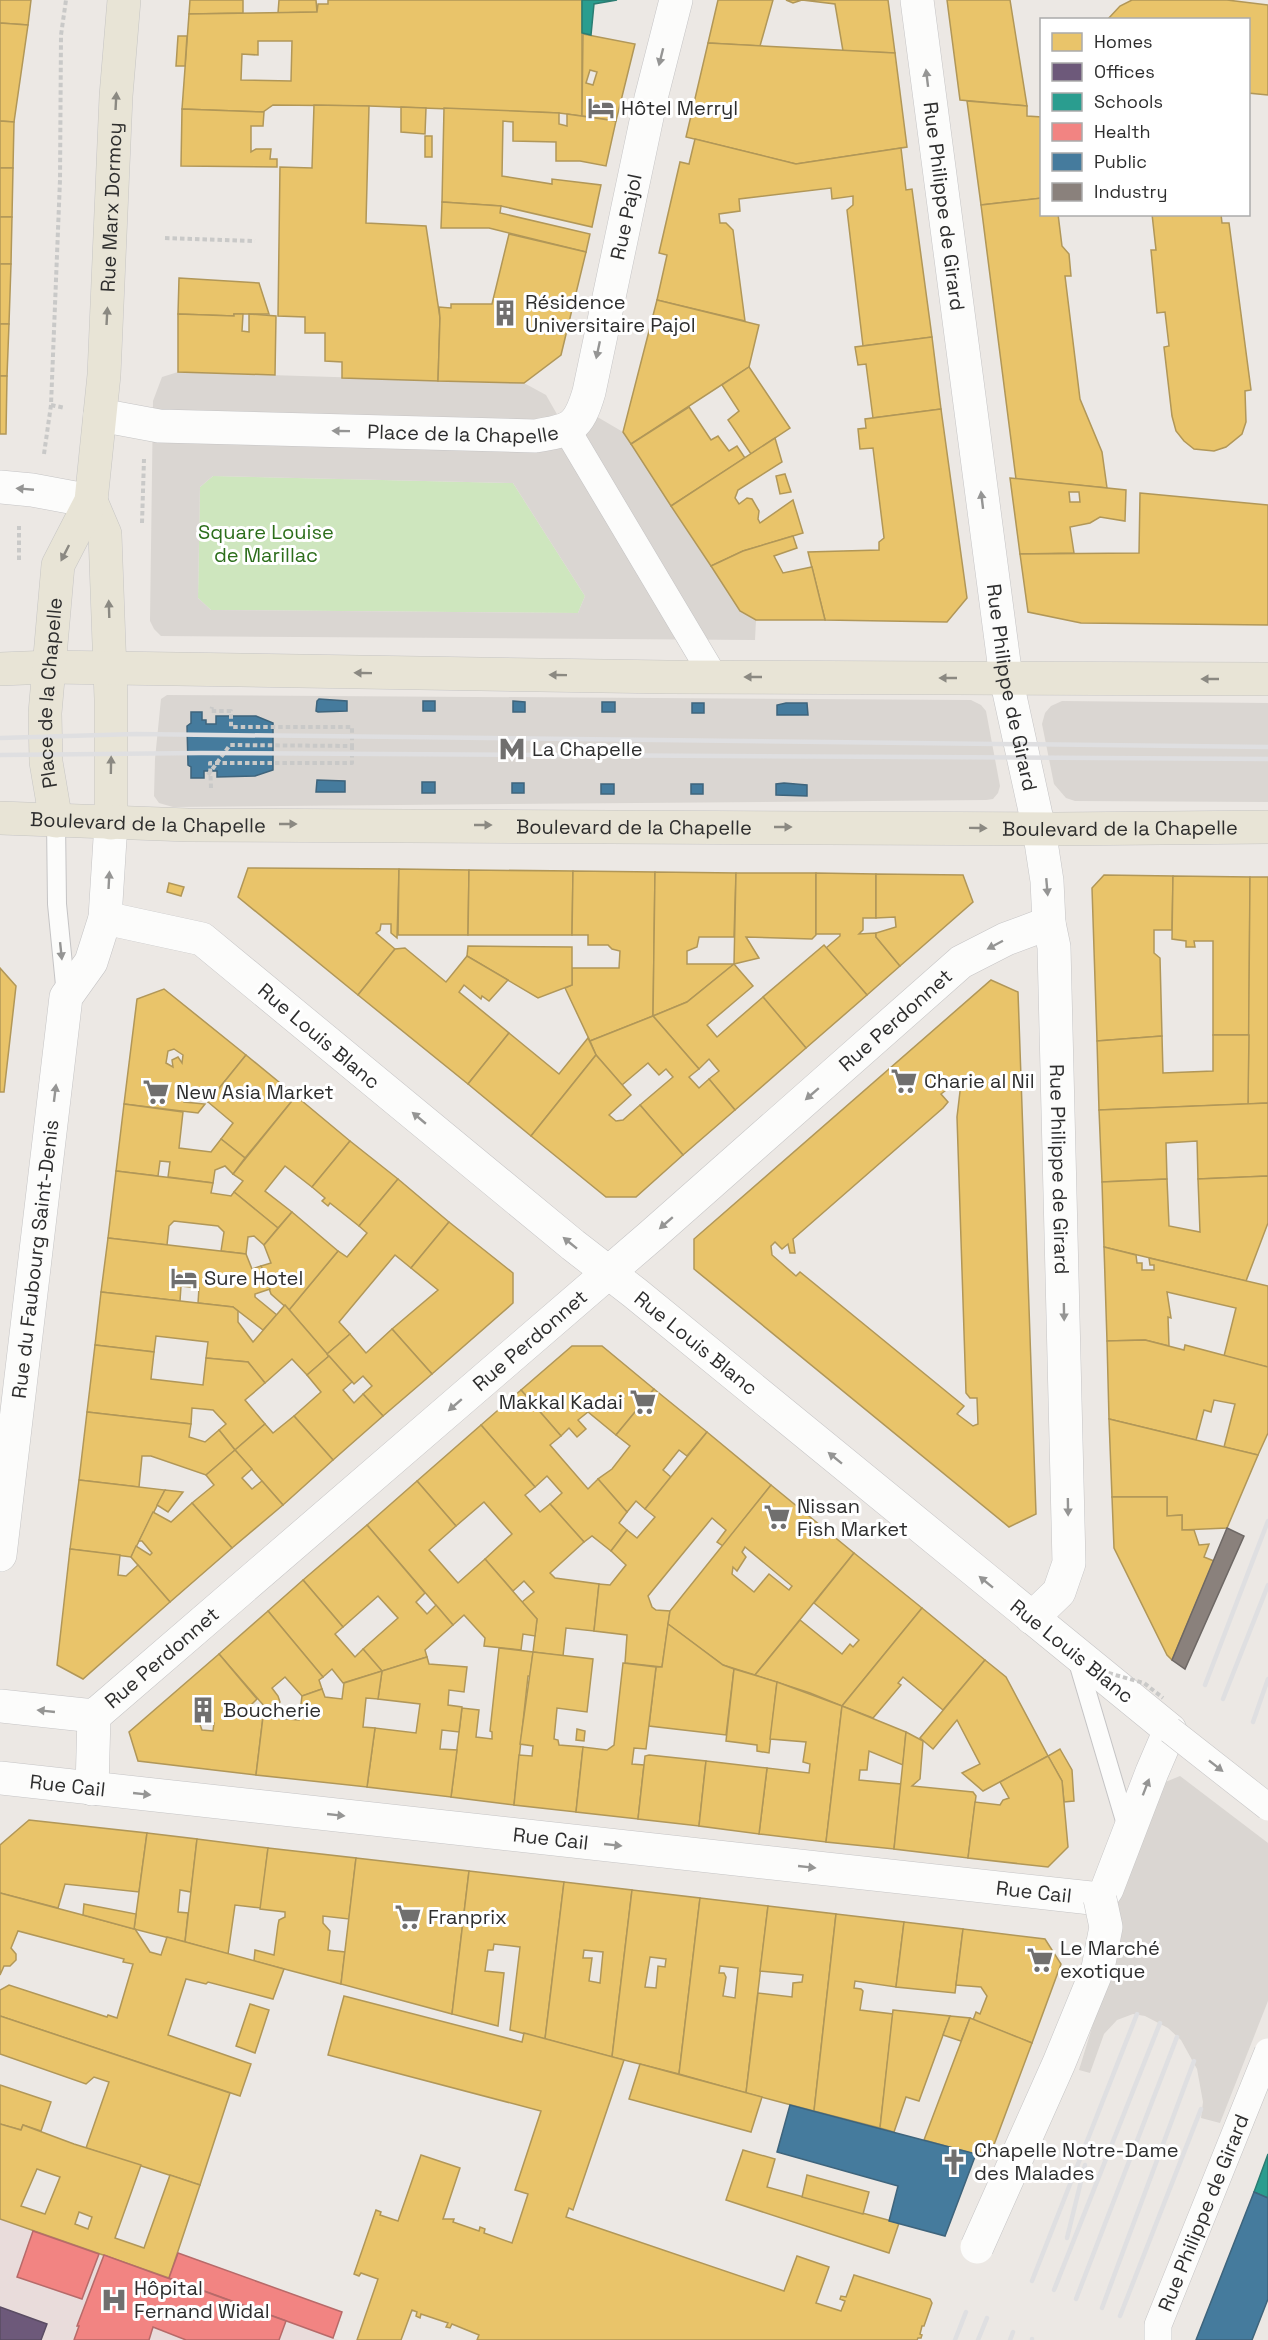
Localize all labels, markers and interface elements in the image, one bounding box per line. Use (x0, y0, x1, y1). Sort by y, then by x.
legend (1040, 18, 1250, 216)
text: Homes (1094, 30, 1153, 53)
one-way arrow (656, 48, 666, 66)
text: Offices (1094, 60, 1155, 83)
one-way arrow (923, 68, 932, 87)
text: Schools (1094, 90, 1163, 113)
one-way arrow (111, 91, 120, 110)
hotel icon: Hôtel Merryl (586, 93, 616, 123)
place label: Hôtel Merryl (621, 95, 738, 121)
street label: Rue Philippe de Girard (917, 100, 971, 312)
text: Health (1094, 120, 1151, 143)
street label: Rue Marx Dormoy (95, 122, 128, 293)
text: Public (1094, 150, 1147, 173)
street label: Rue Pajol (604, 171, 648, 262)
text: Industry (1094, 180, 1167, 203)
place label: Résidence Universitaire Pajol (525, 289, 696, 338)
building icon: Résidence Universitaire Pajol (490, 298, 520, 328)
one-way arrow (103, 307, 112, 326)
one-way arrow (593, 341, 602, 360)
street label: Place de la Chapelle (367, 419, 561, 449)
one-way arrow (331, 426, 350, 436)
one-way arrow (16, 485, 35, 494)
one-way arrow (977, 491, 986, 510)
park label: Square Louise de Marillac (198, 519, 334, 568)
one-way arrow (60, 544, 69, 561)
street label: Rue Philippe de Girard (981, 582, 1043, 794)
street label: Place de la Chapelle (32, 596, 68, 790)
one-way arrow (105, 600, 114, 619)
one-way arrow (353, 668, 372, 677)
one-way arrow (548, 670, 567, 680)
one-way arrow (743, 672, 762, 682)
one-way arrow (938, 673, 957, 683)
one-way arrow (1200, 674, 1219, 684)
metro station icon: La Chapelle (497, 734, 527, 764)
place label: La Chapelle (532, 736, 643, 762)
one-way arrow (106, 755, 116, 774)
street label: Boulevard de la Chapelle (30, 806, 266, 838)
street label: Boulevard de la Chapelle (516, 814, 752, 841)
street label: Boulevard de la Chapelle (1002, 814, 1238, 842)
one-way arrow (279, 819, 298, 829)
one-way arrow (474, 820, 493, 830)
one-way arrow (774, 822, 793, 832)
one-way arrow (969, 824, 988, 833)
one-way arrow (105, 871, 114, 890)
one-way arrow (1042, 877, 1052, 896)
one-way arrow (986, 939, 1004, 949)
one-way arrow (56, 941, 66, 960)
street label: Rue Perdonnet (833, 963, 958, 1077)
street label: Rue Louis Blanc (253, 977, 385, 1095)
street label: Rue Philippe de Girard (1044, 1064, 1075, 1275)
supermarket icon: Charie al Nil (889, 1066, 919, 1096)
place label: Charie al Nil (924, 1068, 1035, 1094)
supermarket icon: New Asia Market (141, 1077, 171, 1107)
place label: New Asia Market (176, 1079, 334, 1105)
one-way arrow (50, 1083, 59, 1102)
one-way arrow (805, 1087, 820, 1100)
one-way arrow (411, 1112, 427, 1125)
street label: Rue du Faubourg Saint-Denis (6, 1118, 64, 1400)
one-way arrow (659, 1216, 674, 1229)
one-way arrow (562, 1237, 577, 1249)
hotel icon: Sure Hotel (169, 1263, 199, 1293)
place label: Sure Hotel (204, 1265, 303, 1291)
street label: Rue Perdonnet (467, 1284, 593, 1397)
street label: Rue Louis Blanc (629, 1285, 763, 1401)
one-way arrow (1059, 1302, 1068, 1321)
supermarket icon: Makkal Kadai (628, 1387, 658, 1417)
place label: Makkal Kadai (499, 1389, 623, 1415)
one-way arrow (448, 1398, 463, 1411)
one-way arrow (828, 1452, 843, 1465)
place label: Nissan Fish Market (797, 1493, 908, 1542)
one-way arrow (1063, 1497, 1073, 1516)
supermarket icon: Nissan Fish Market (762, 1502, 792, 1532)
one-way arrow (978, 1575, 994, 1588)
street label: Rue Louis Blanc (1005, 1593, 1139, 1709)
street label: Rue Perdonnet (99, 1601, 224, 1714)
building icon: Boucherie (188, 1695, 218, 1725)
place label: Boucherie (223, 1697, 321, 1723)
one-way arrow (36, 1706, 55, 1716)
one-way arrow (1208, 1760, 1224, 1773)
street label: Rue Cail (28, 1768, 107, 1803)
one-way arrow (1142, 1778, 1151, 1796)
one-way arrow (132, 1789, 151, 1799)
one-way arrow (326, 1810, 345, 1820)
street label: Rue Cail (511, 1821, 590, 1856)
one-way arrow (603, 1841, 622, 1850)
one-way arrow (797, 1862, 816, 1872)
street label: Rue Cail (995, 1875, 1073, 1909)
supermarket icon: Franprix (393, 1902, 423, 1932)
place label: Franprix (428, 1904, 507, 1930)
place label: Le Marché exotique (1060, 1935, 1160, 1984)
supermarket icon: Le Marché exotique (1025, 1945, 1055, 1975)
street label: Rue Philippe de Girard (1152, 2110, 1255, 2315)
place label: Chapelle Notre-Dame des Malades (974, 2137, 1178, 2186)
church icon: Chapelle Notre-Dame des Malades (939, 2147, 969, 2177)
place label: Hôpital Fernand Widal (134, 2275, 270, 2324)
hospital icon: Hôpital Fernand Widal (99, 2285, 129, 2315)

